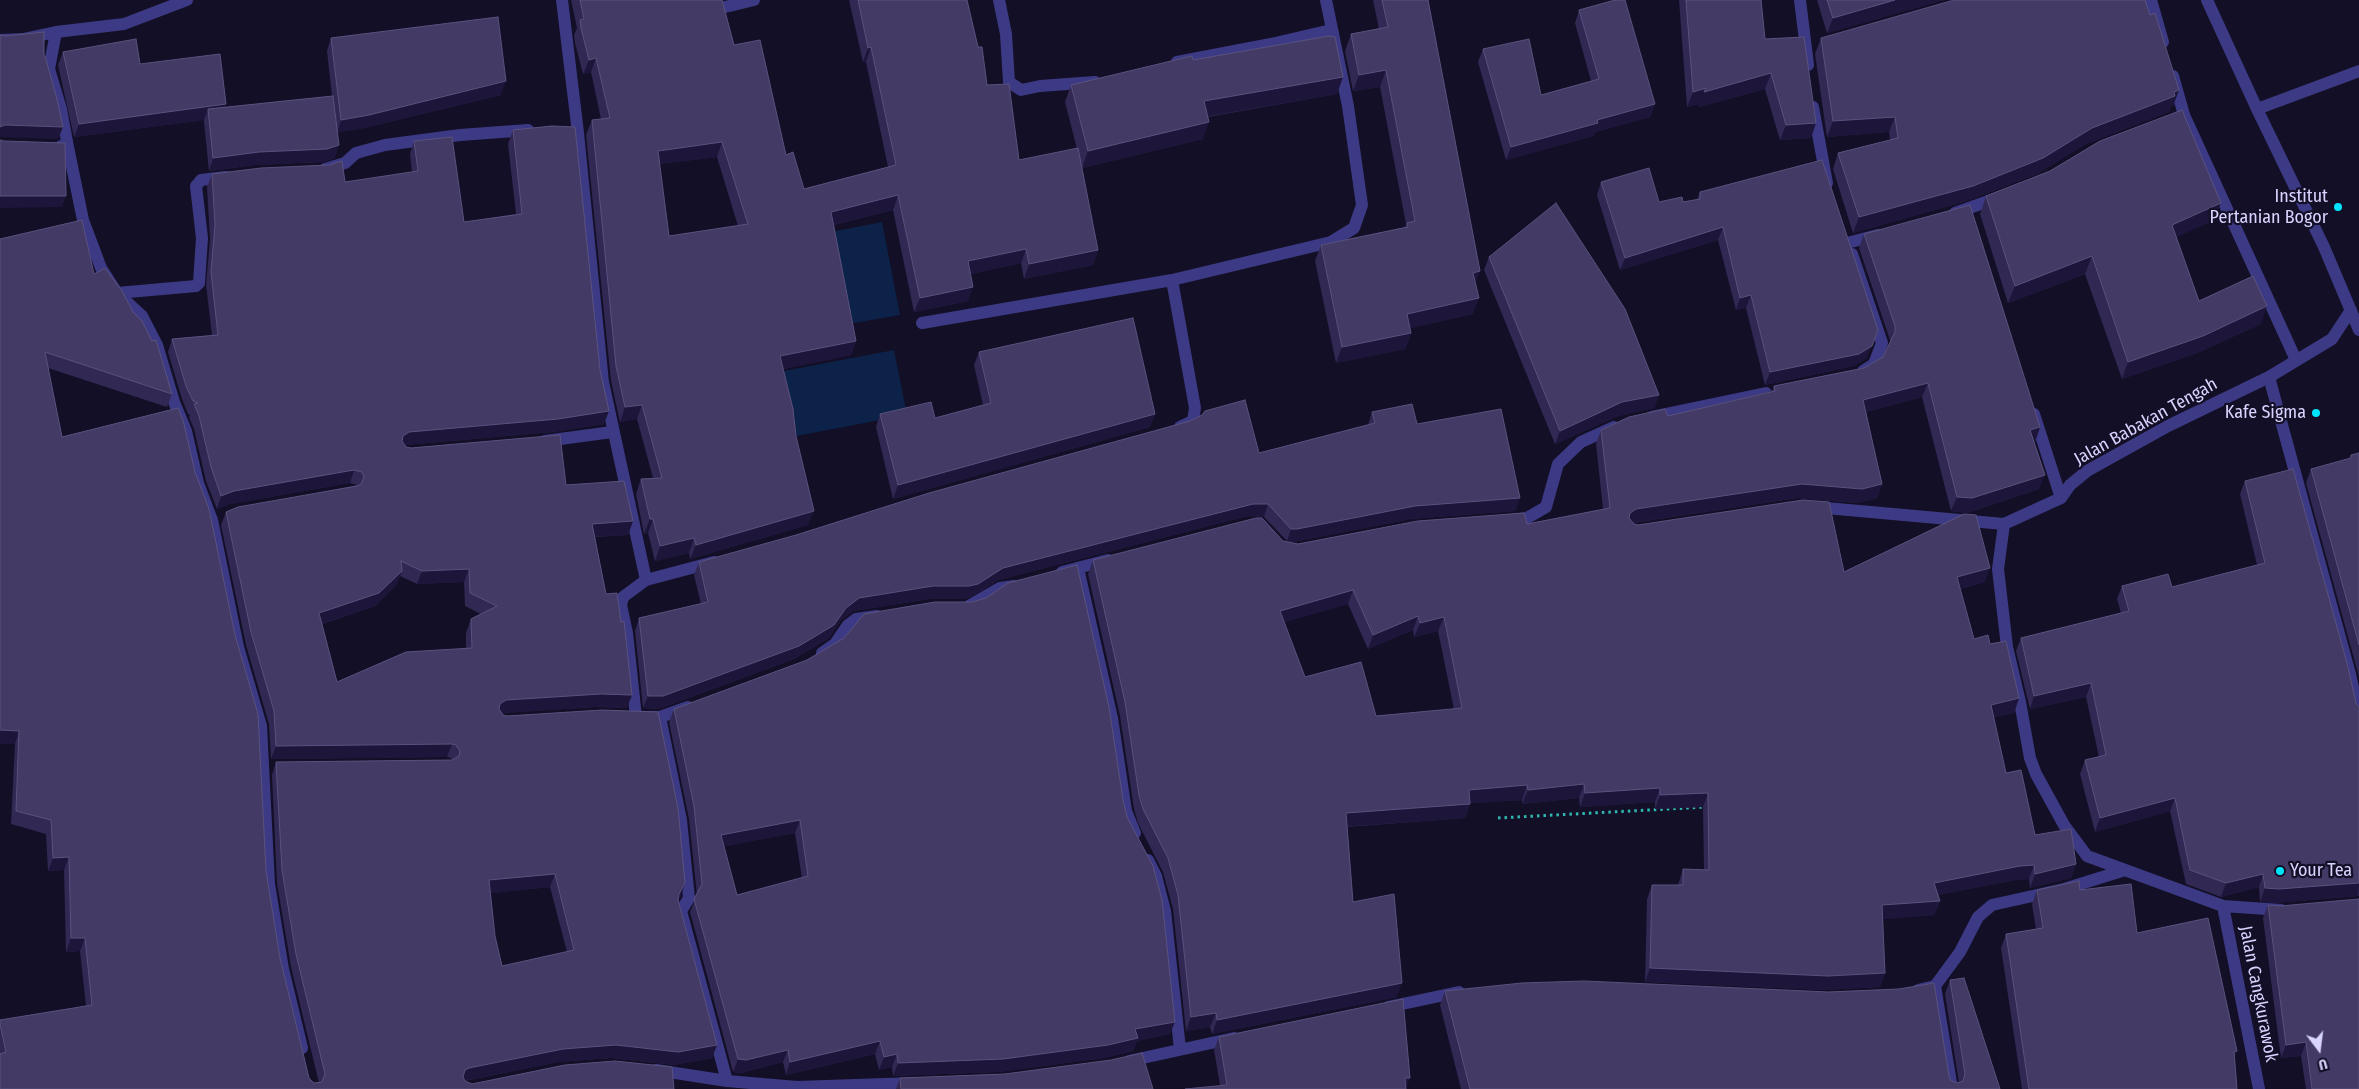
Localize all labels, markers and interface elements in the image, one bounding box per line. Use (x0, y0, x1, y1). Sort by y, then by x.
place label: Institut Pertanian Bogor (2210, 186, 2328, 228)
marker: Institut Pertanian Bogor (2332, 201, 2344, 213)
street label: Jalan Babakan Tengah (2071, 374, 2221, 470)
place label: Kafe Sigma (2225, 402, 2306, 424)
marker: Kafe Sigma (2310, 407, 2322, 419)
place label: Your Tea (2290, 860, 2352, 882)
marker: Your Tea (2274, 865, 2286, 877)
street label: Jalan Cangkurawok (2234, 924, 2282, 1064)
north arrow (2294, 1024, 2344, 1074)
text: U (2317, 1055, 2329, 1073)

